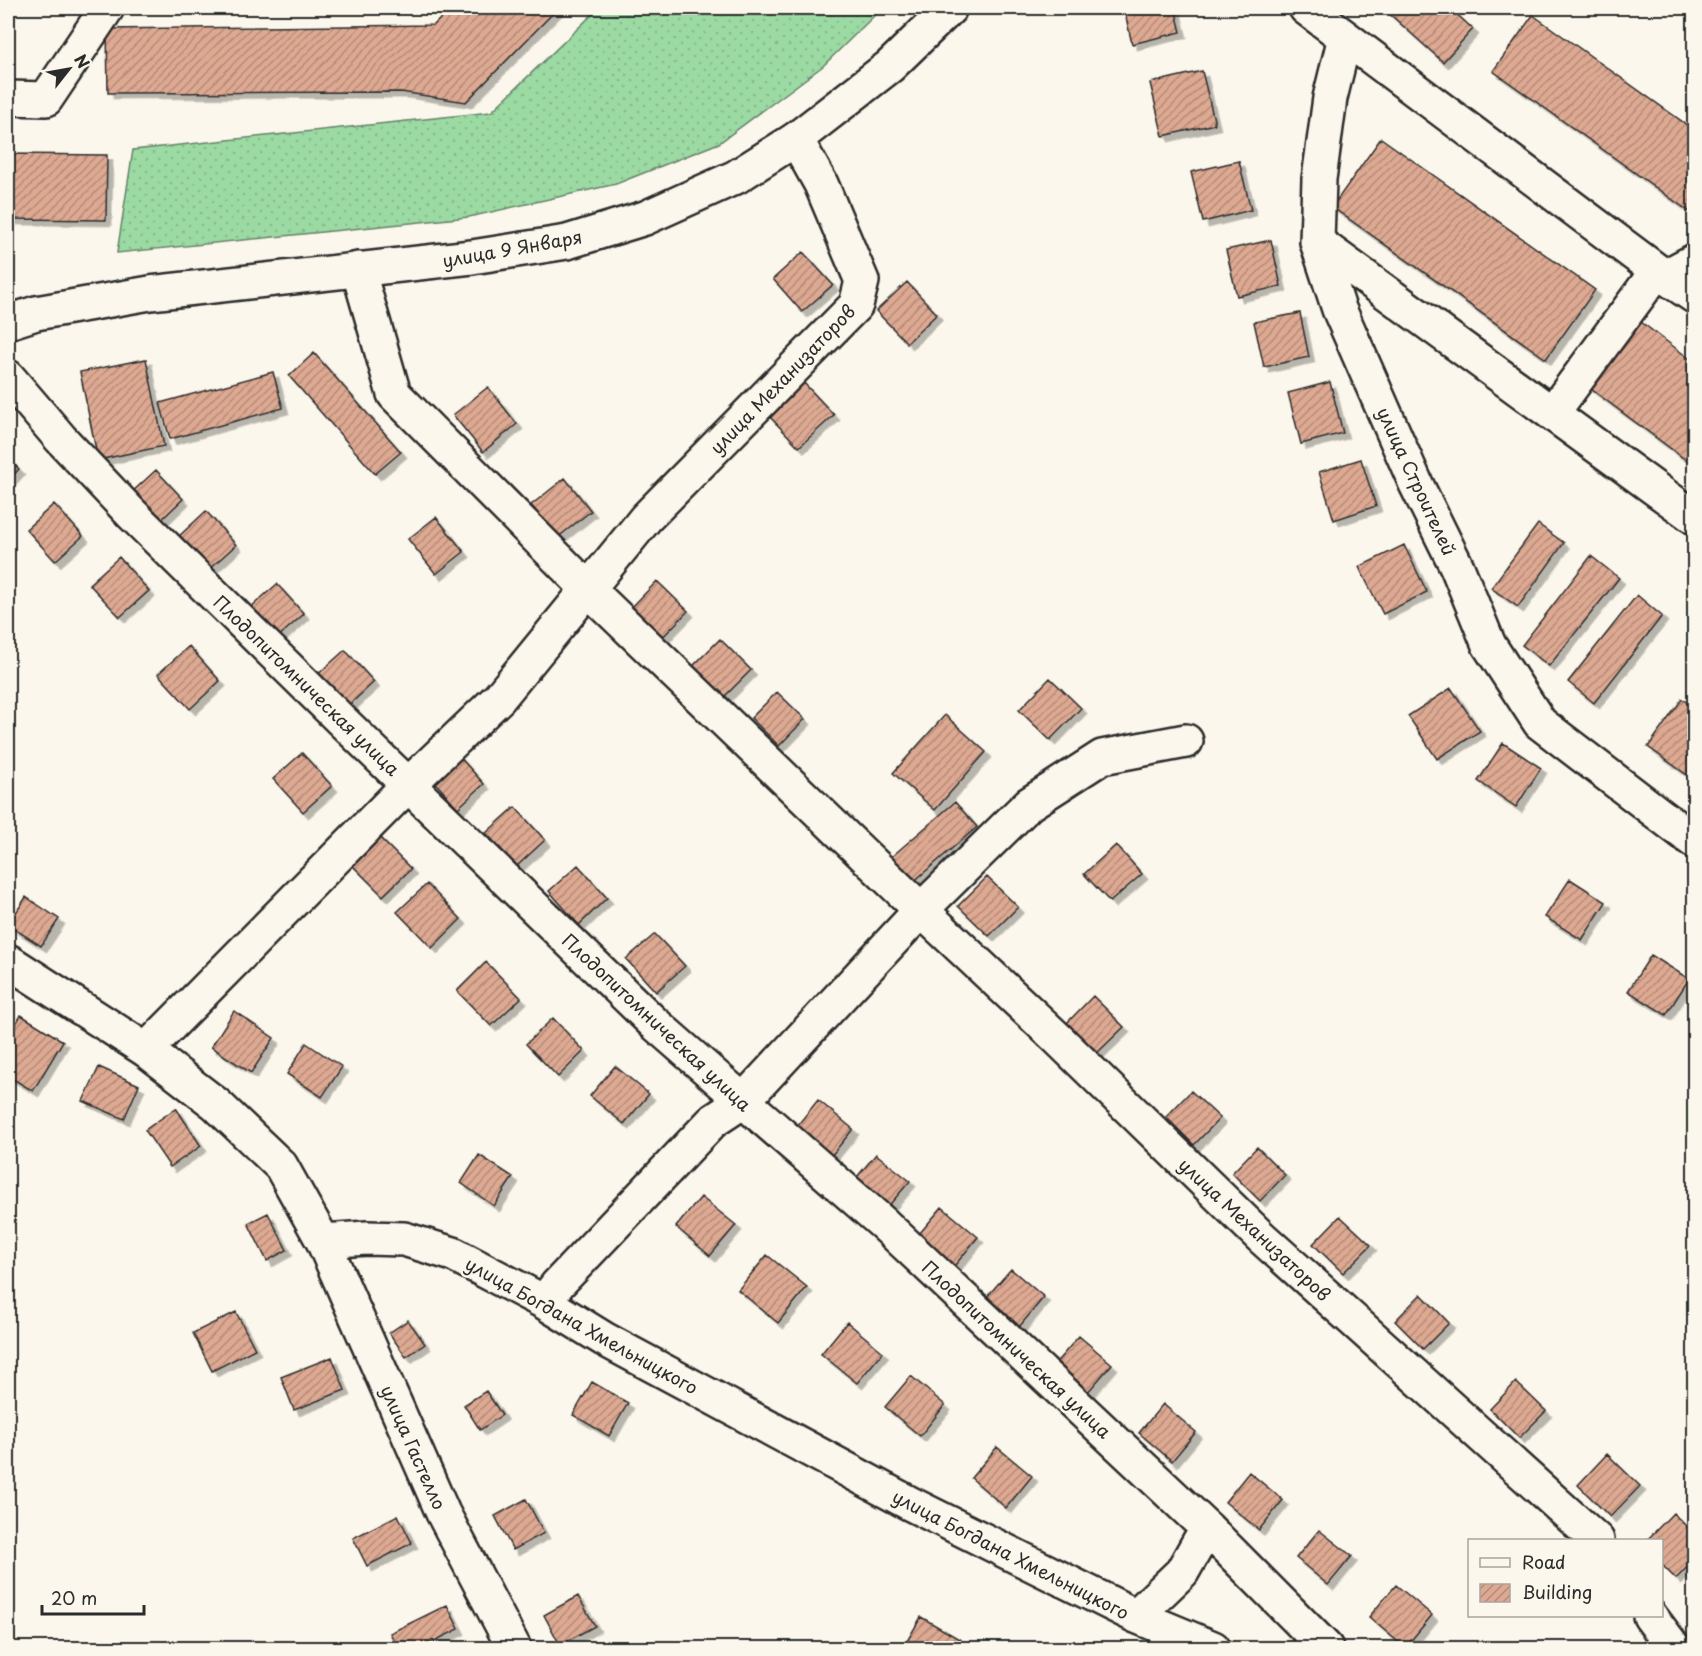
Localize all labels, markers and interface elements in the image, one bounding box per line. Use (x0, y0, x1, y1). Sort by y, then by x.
north arrow (39, 39, 99, 99)
text: N (69, 49, 96, 72)
street label: улица 9 Января (440, 222, 584, 274)
street label: улица Механизаторов (703, 298, 861, 460)
street label: улица Строителей (1371, 402, 1463, 560)
street label: Плодопитомническая улица (208, 589, 407, 782)
street label: Плодопитомническая улица (557, 927, 758, 1117)
street label: улица Механизаторов (1173, 1151, 1337, 1307)
street label: улица Богдана Хмельницкого (461, 1250, 703, 1400)
street label: Плодопитомническая улица (917, 1254, 1118, 1444)
street label: улица Гастелло (374, 1380, 454, 1514)
street label: улица Богдана Хмельницкого (888, 1482, 1134, 1626)
legend (1468, 1539, 1663, 1617)
text: Road (1522, 1548, 1566, 1575)
scale bar (42, 1578, 144, 1616)
text: Building (1522, 1578, 1592, 1605)
text: 20 m (51, 1584, 97, 1611)

